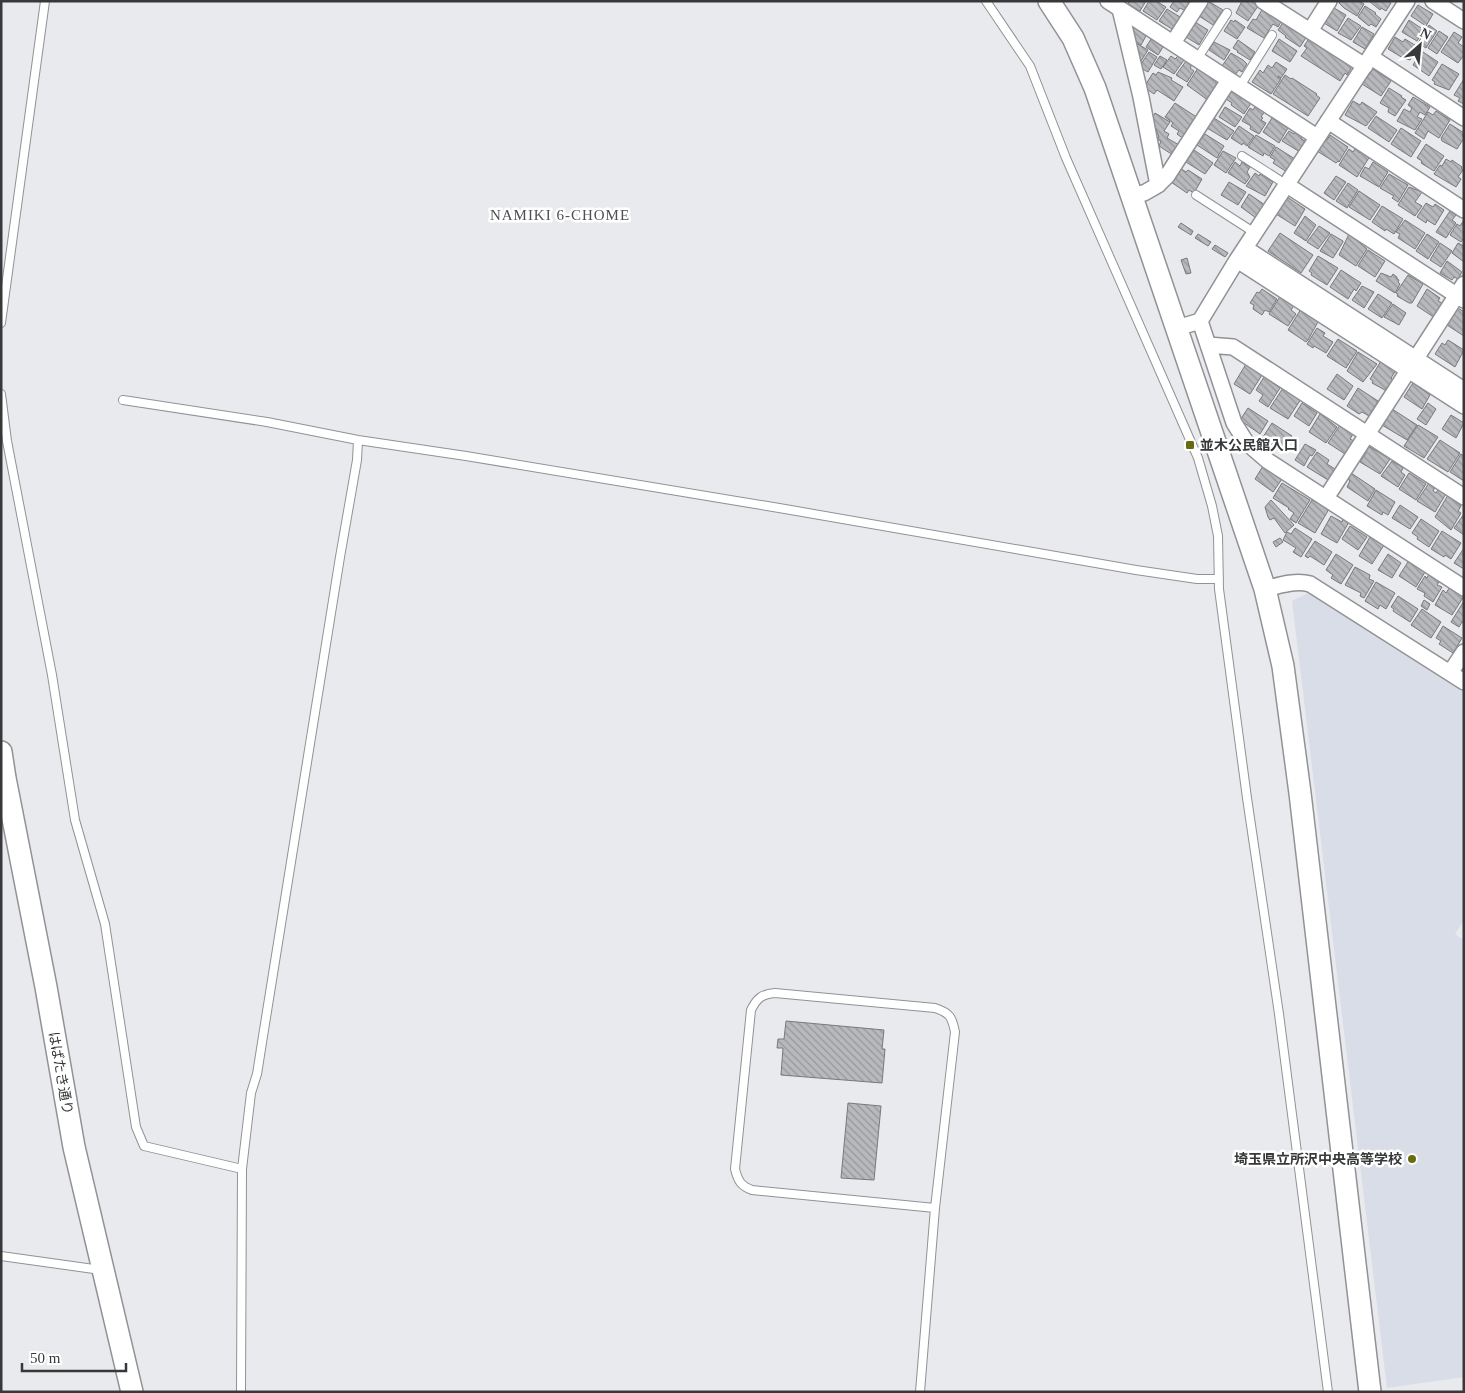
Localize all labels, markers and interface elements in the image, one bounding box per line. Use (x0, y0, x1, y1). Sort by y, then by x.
north arrow (1395, 20, 1445, 70)
text: N (1418, 25, 1434, 43)
district label: NAMIKI 6-CHOME (490, 207, 630, 223)
place label: 並木公民館入口 (1200, 438, 1298, 453)
marker: 並木公民館入口 (1184, 439, 1196, 451)
street label: はばたき通り (46, 1030, 75, 1116)
place label: 埼玉県立所沢中央高等学校 (1234, 1151, 1402, 1167)
marker: 埼玉県立所沢中央高等学校 (1406, 1153, 1418, 1165)
scale bar (22, 1340, 126, 1372)
text: 50 m (30, 1350, 61, 1366)

